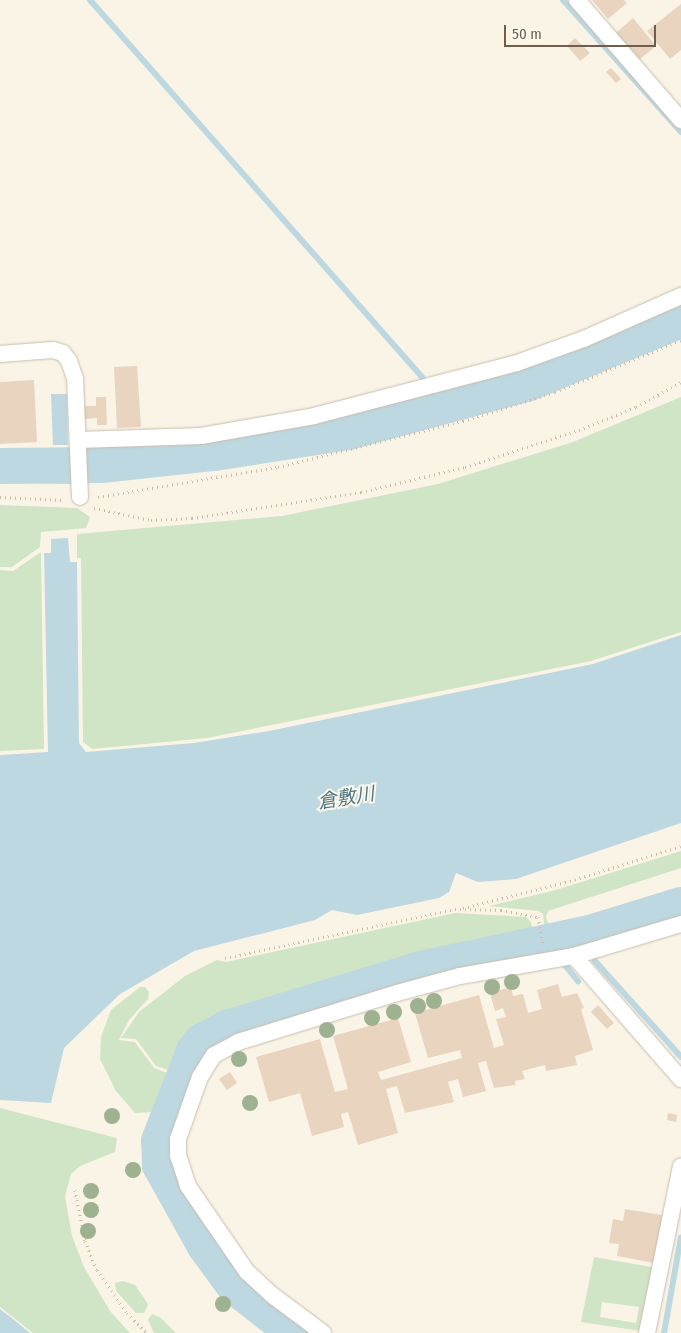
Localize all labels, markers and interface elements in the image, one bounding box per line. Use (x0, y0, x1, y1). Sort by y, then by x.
scale bar (506, 15, 658, 47)
text: 50 m (512, 25, 542, 43)
water label: 倉敷川 (316, 782, 376, 814)

